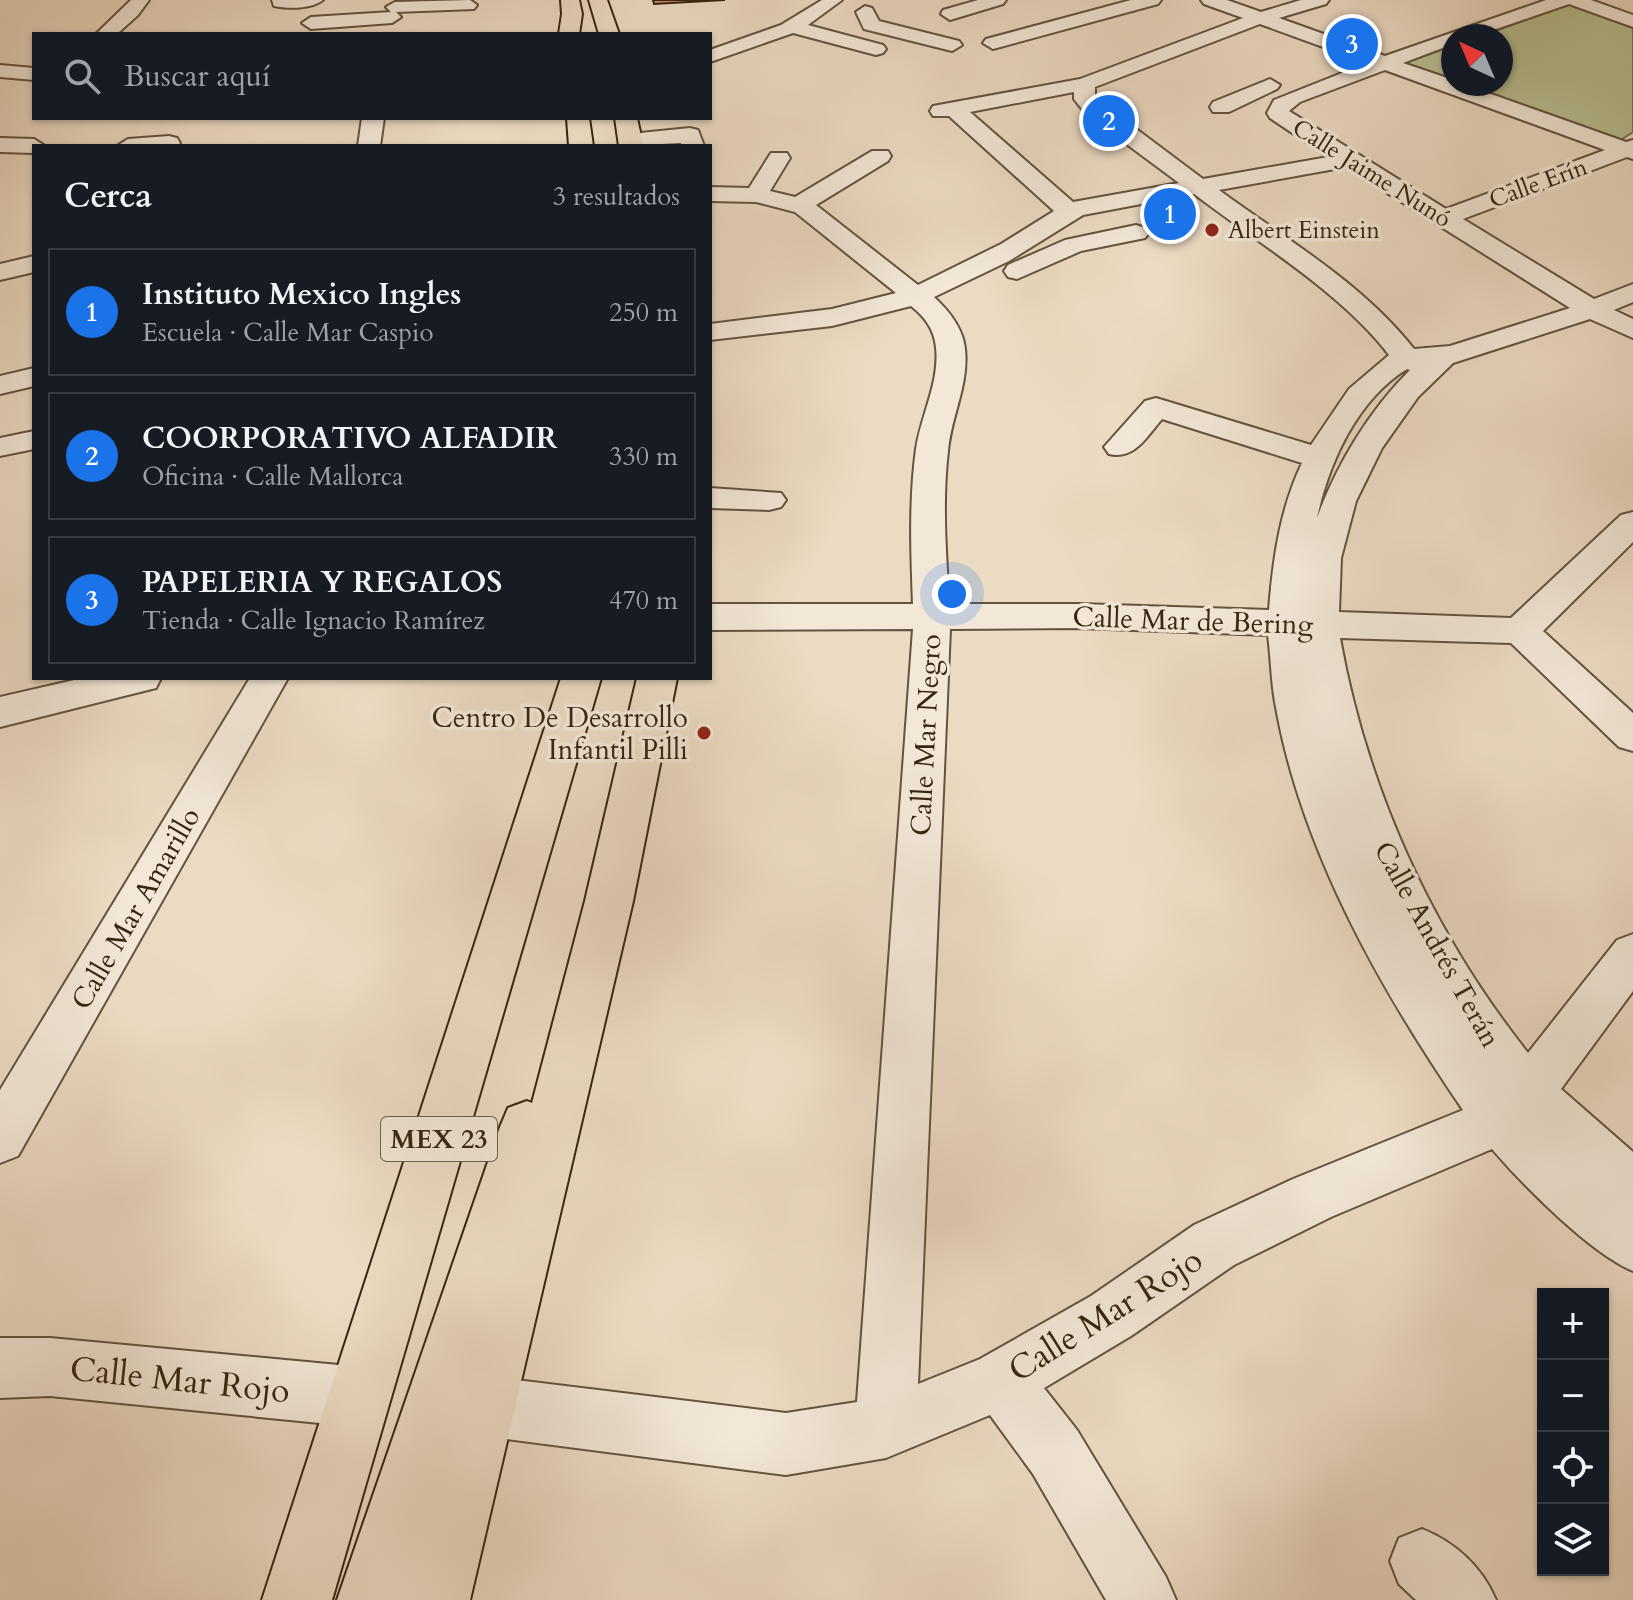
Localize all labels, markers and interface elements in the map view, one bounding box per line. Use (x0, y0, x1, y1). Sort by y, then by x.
pin: 3 (1326, 14, 1378, 74)
north arrow (1441, 24, 1513, 96)
search box (32, 32, 712, 120)
icon: search (60, 54, 104, 98)
text: Buscar aquí (124, 56, 270, 97)
pin: 2 (1083, 91, 1135, 151)
street label: Calle Jaime Nunó (1286, 111, 1457, 235)
street label: Calle Erín (1484, 150, 1592, 216)
text: Cerca (64, 173, 152, 219)
text: 3 resultados (553, 179, 680, 214)
pin: 1 (1144, 184, 1196, 244)
place label: Albert Einstein (1228, 214, 1380, 247)
marker: Albert Einstein (1203, 221, 1221, 239)
text: Instituto Mexico Ingles (142, 274, 461, 315)
text: 1 (85, 295, 99, 330)
text: 250 m (609, 295, 678, 330)
text: Escuela · Calle Mar Caspio (142, 315, 433, 350)
text: COORPORATIVO ALFADIR (142, 418, 558, 459)
text: 2 (85, 439, 99, 474)
text: 330 m (609, 439, 678, 474)
text: Oficina · Calle Mallorca (142, 459, 404, 494)
text: PAPELERIA Y REGALOS (142, 562, 502, 603)
your location (932, 574, 972, 614)
text: 3 (85, 583, 99, 618)
text: 470 m (609, 583, 678, 618)
street label: Calle Mar de Bering (1072, 598, 1314, 644)
text: Tienda · Calle Ignacio Ramírez (142, 603, 485, 638)
street label: Calle Mar Negro (902, 633, 950, 837)
place label: Centro De Desarrollo Infantil Pilli (431, 699, 688, 769)
marker: Centro De Desarrollo Infantil Pilli (695, 724, 713, 742)
street label: Calle Mar Amarillo (63, 801, 209, 1016)
street label: Calle Andrés Terán (1365, 835, 1510, 1054)
road number: MEX 23 (381, 1117, 497, 1161)
street label: Calle Mar Rojo (1000, 1237, 1211, 1393)
map controls (1537, 1288, 1609, 1576)
button: + (1537, 1288, 1609, 1360)
street label: Calle Mar Rojo (68, 1346, 292, 1414)
button: − (1537, 1360, 1609, 1432)
button: locate (1537, 1432, 1609, 1504)
button: layers (1537, 1504, 1609, 1576)

